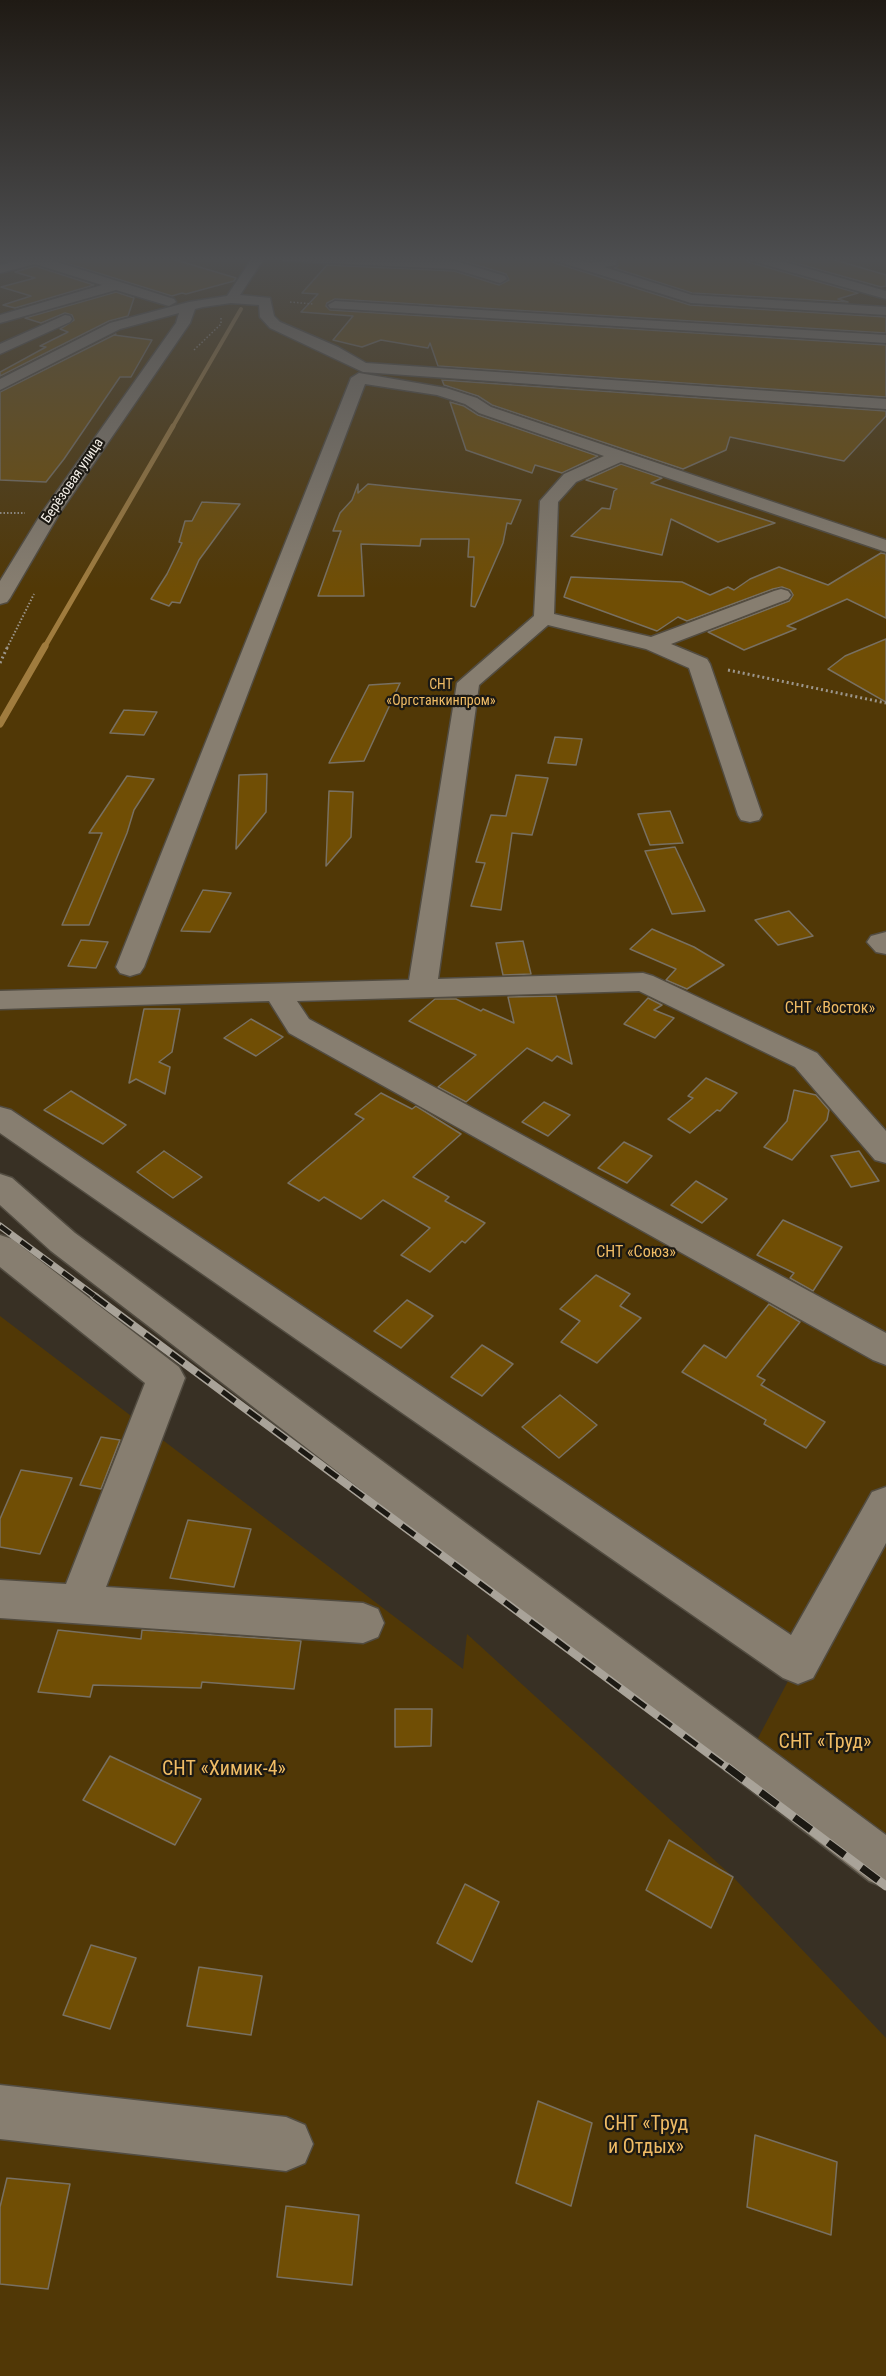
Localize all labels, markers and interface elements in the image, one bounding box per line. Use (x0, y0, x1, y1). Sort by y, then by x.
street label: Берёзовая улица (38, 435, 108, 527)
park label: СНТ «Оргстанкинпром» (386, 677, 496, 710)
park label: СНТ «Восток» (785, 999, 875, 1019)
park label: СНТ «Союз» (596, 1243, 676, 1263)
park label: СНТ «Труд» (779, 1731, 871, 1755)
park label: СНТ «Химик-4» (162, 1758, 286, 1782)
park label: СНТ «Труд и Отдых» (604, 2113, 688, 2160)

